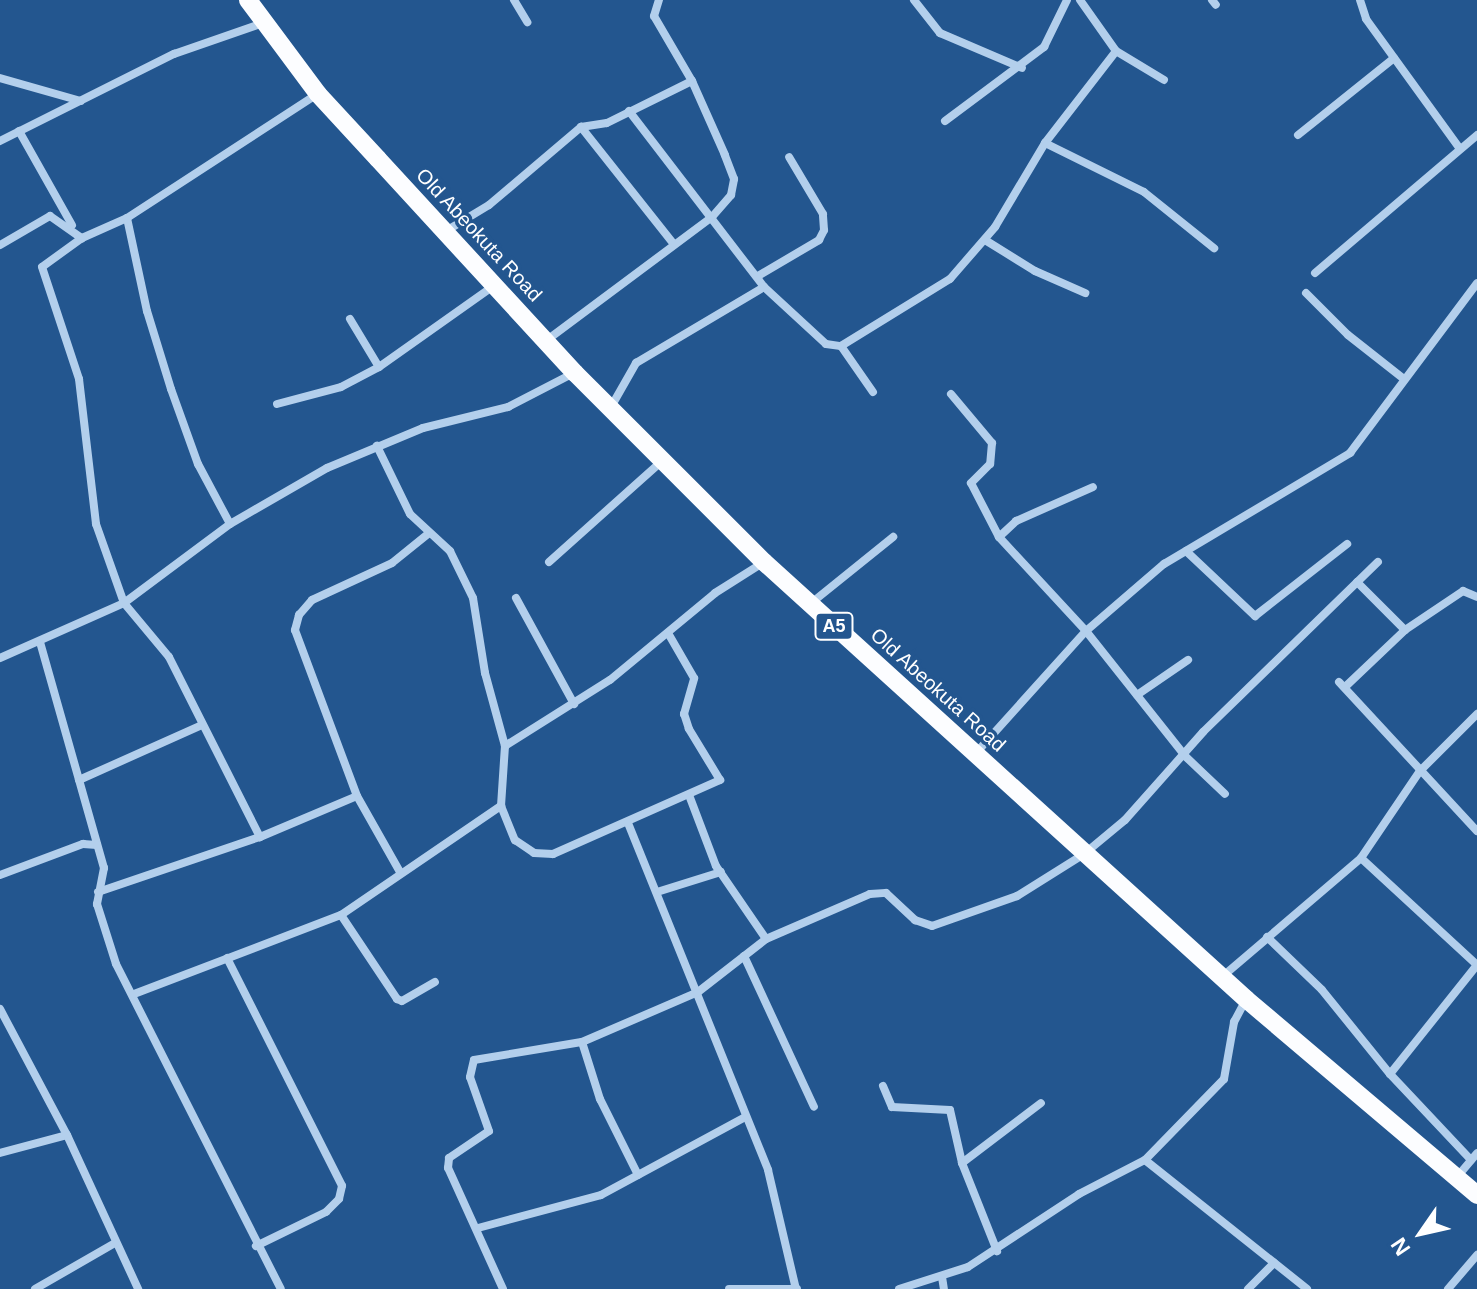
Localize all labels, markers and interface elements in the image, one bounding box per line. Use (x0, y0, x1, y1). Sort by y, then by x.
street label: Old Abeokuta Road (411, 163, 547, 307)
road number: A5 (814, 612, 854, 640)
street label: Old Abeokuta Road (865, 623, 1011, 757)
north arrow (1381, 1193, 1461, 1273)
text: N (1386, 1233, 1415, 1260)

